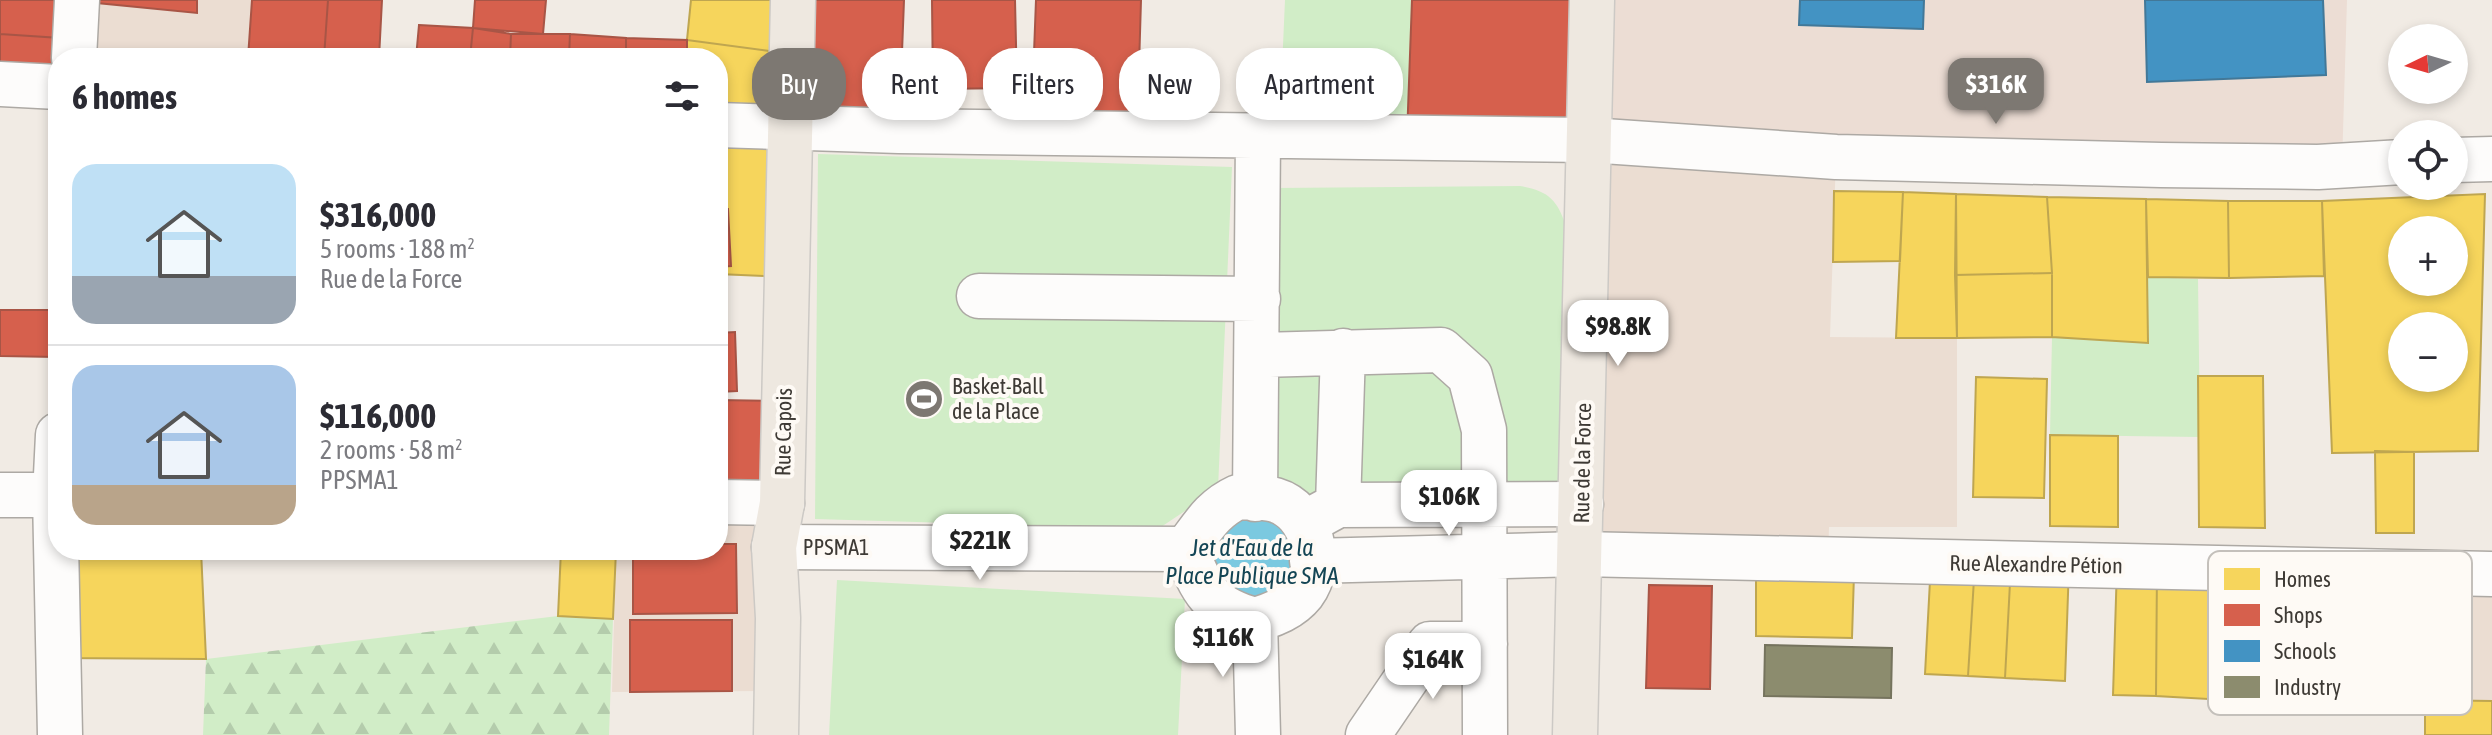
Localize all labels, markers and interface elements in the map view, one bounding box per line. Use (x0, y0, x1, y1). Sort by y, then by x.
north arrow (2388, 24, 2468, 104)
map controls (2388, 24, 2468, 392)
chip: Buy (752, 48, 846, 120)
chip: Rent (862, 48, 967, 120)
chip: Filters (983, 48, 1103, 120)
chip: New (1119, 48, 1220, 120)
chip: Apartment (1236, 48, 1403, 120)
pin: $316K (1940, 58, 2052, 126)
text: $316K (1966, 69, 2026, 99)
icon: filters (660, 74, 704, 118)
text: 6 homes (72, 77, 177, 116)
button: locate (2388, 120, 2468, 200)
text: $316,000 (320, 195, 436, 234)
icon: home (136, 196, 232, 292)
button: + (2388, 216, 2468, 296)
text: 5 rooms · 188 m² (320, 234, 475, 264)
text: Rue de la Force (320, 264, 462, 294)
pin: $98.8K (1553, 300, 1683, 368)
text: $98.8K (1586, 311, 1650, 341)
button: − (2388, 312, 2468, 392)
place label: Basket-Ball de la Place (952, 373, 1044, 424)
sports icon: Basket-Ball de la Place (903, 378, 945, 420)
street label: Rue Capois (769, 387, 797, 476)
text: $116,000 (320, 396, 436, 435)
icon: home (136, 397, 232, 493)
street label: Rue de la Force (1568, 403, 1596, 523)
text: 2 rooms · 58 m² (320, 435, 462, 465)
text: PPSMA1 (320, 465, 399, 495)
pin: $106K (1393, 470, 1505, 538)
text: $106K (1419, 481, 1479, 511)
pin: $221K (924, 514, 1036, 582)
text: $221K (950, 525, 1010, 555)
street label: PPSMA1 (803, 534, 869, 560)
water label: Jet d'Eau de la Place Publique SMA (1165, 534, 1339, 589)
street label: Rue Alexandre Pétion (1949, 549, 2123, 579)
legend (2208, 551, 2472, 715)
text: Homes (2274, 566, 2331, 592)
text: Shops (2274, 602, 2323, 628)
pin: $116K (1167, 611, 1279, 679)
text: $116K (1193, 622, 1253, 652)
pin: $164K (1377, 633, 1489, 701)
text: Schools (2274, 638, 2337, 664)
text: $164K (1403, 644, 1463, 674)
text: Industry (2274, 674, 2341, 700)

